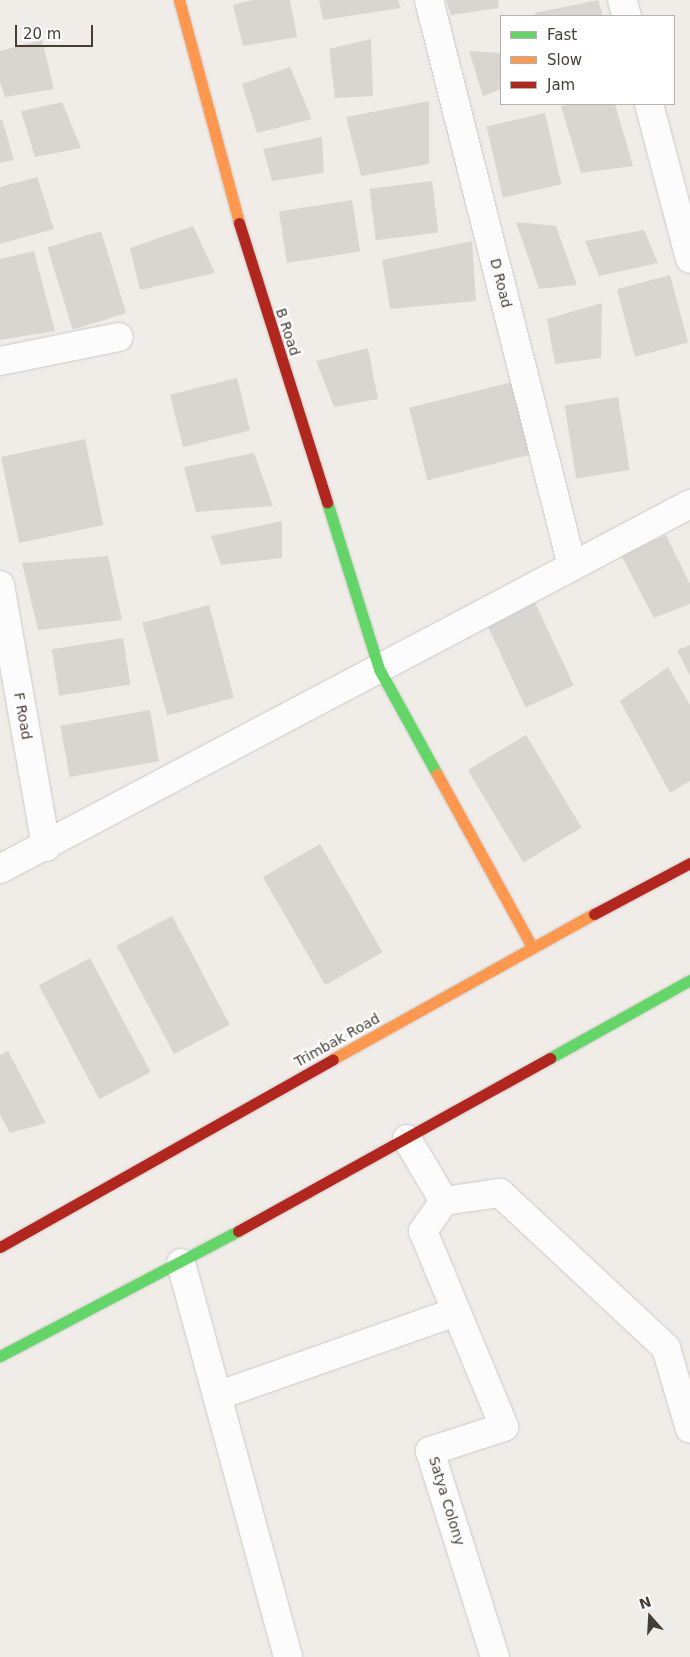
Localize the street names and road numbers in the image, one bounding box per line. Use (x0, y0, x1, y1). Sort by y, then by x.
street label: D Road (487, 257, 515, 309)
street label: B Road (272, 306, 304, 358)
street label: F Road (11, 691, 35, 741)
street label: Trimbak Road (291, 1010, 383, 1070)
street label: Satya Colony (425, 1454, 469, 1548)

